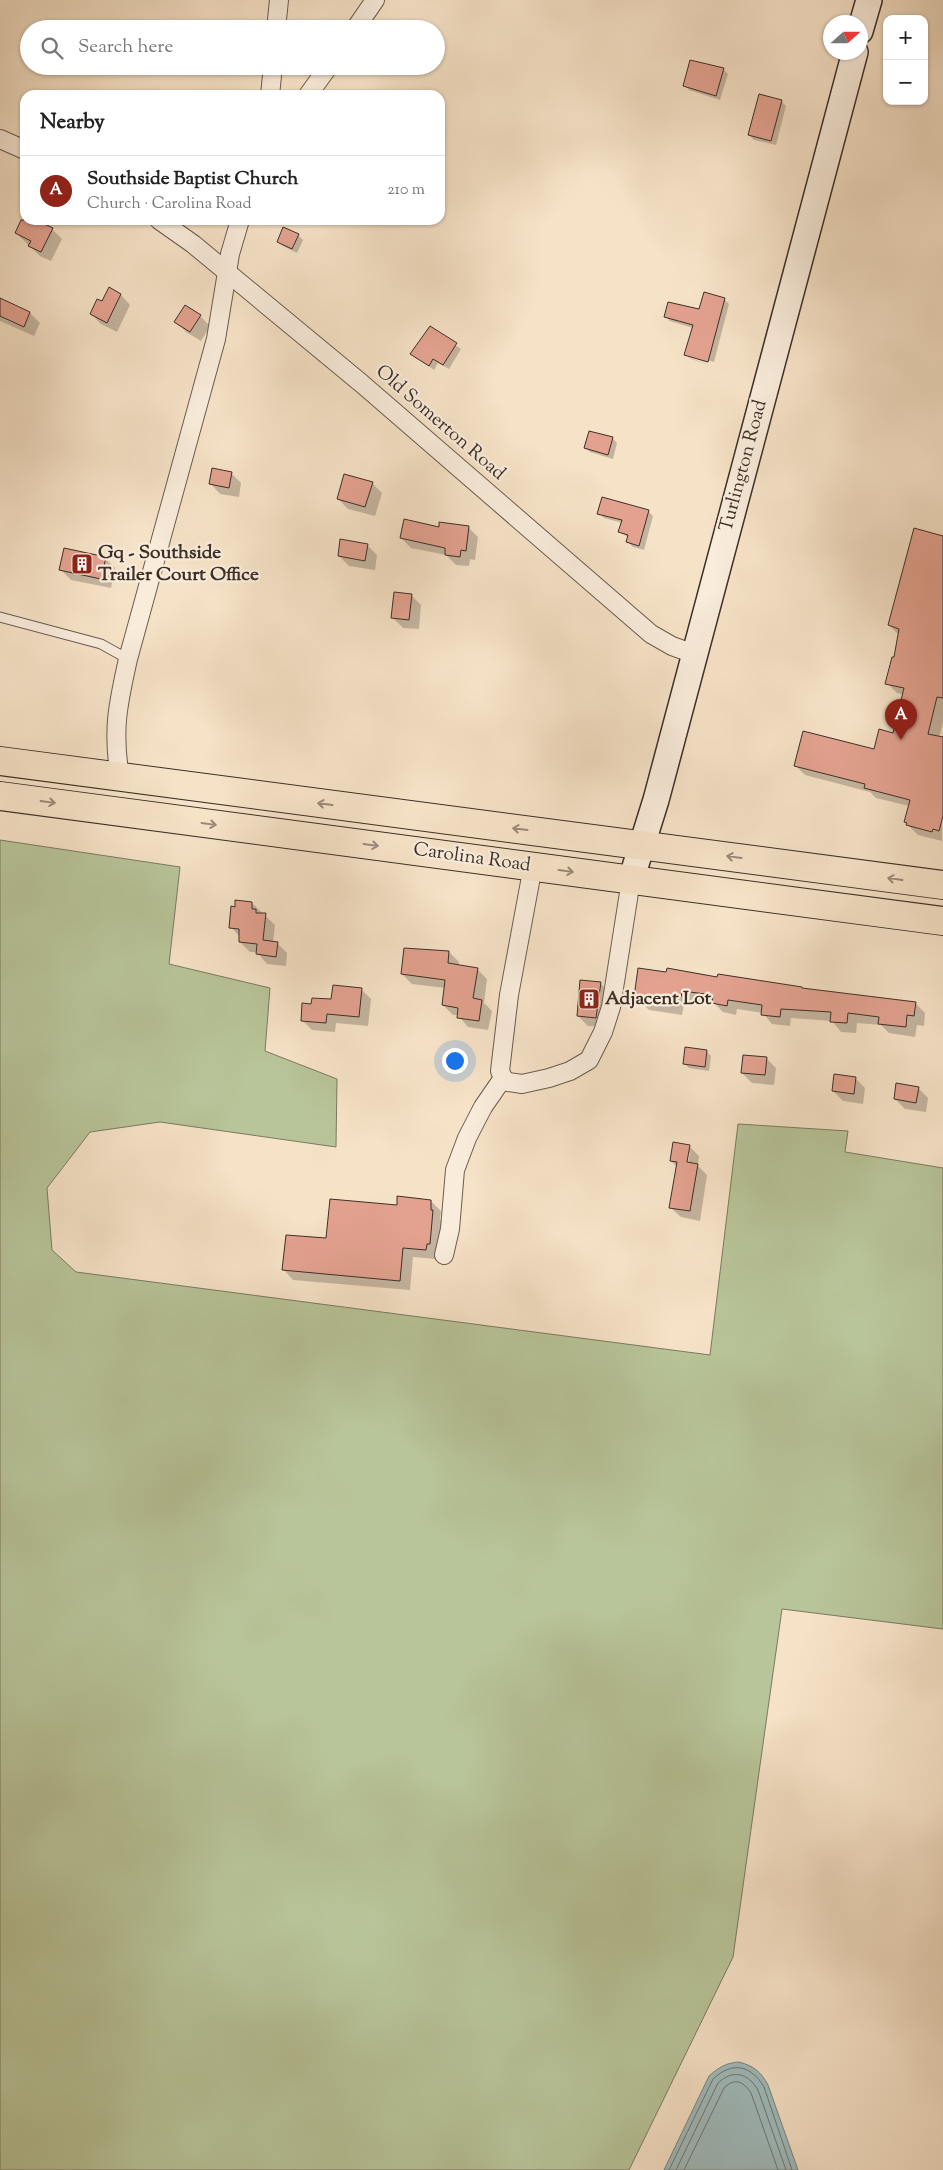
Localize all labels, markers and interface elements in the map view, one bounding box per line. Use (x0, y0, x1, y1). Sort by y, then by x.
north arrow (823, 15, 868, 60)
map controls (883, 15, 928, 105)
button: + (883, 15, 928, 60)
search box (20, 20, 445, 75)
icon: search (38, 34, 66, 62)
text: Search here (78, 34, 173, 61)
button: − (883, 60, 928, 105)
text: Nearby (40, 108, 105, 138)
text: Southside Baptist Church (87, 166, 298, 193)
text: A (50, 179, 63, 202)
text: 210 m (387, 179, 425, 202)
text: Church · Carolina Road (87, 193, 251, 216)
street label: Old Somerton Road (369, 359, 511, 487)
street label: Turlington Road (713, 397, 775, 535)
place label: Gq - Southside Trailer Court Office (98, 540, 259, 589)
building icon: Gq - Southside Trailer Court Office (70, 552, 94, 576)
pin: A (885, 699, 917, 740)
one-way arrow (40, 798, 56, 808)
one-way arrow (317, 799, 333, 809)
one-way arrow (201, 819, 217, 829)
one-way arrow (513, 824, 529, 834)
street label: Carolina Road (411, 836, 533, 880)
one-way arrow (362, 840, 378, 850)
one-way arrow (726, 852, 742, 862)
one-way arrow (558, 866, 574, 876)
one-way arrow (887, 873, 903, 883)
place label: Adjacent Lot (605, 986, 712, 1013)
building icon: Adjacent Lot (577, 987, 601, 1011)
your location (442, 1048, 468, 1074)

